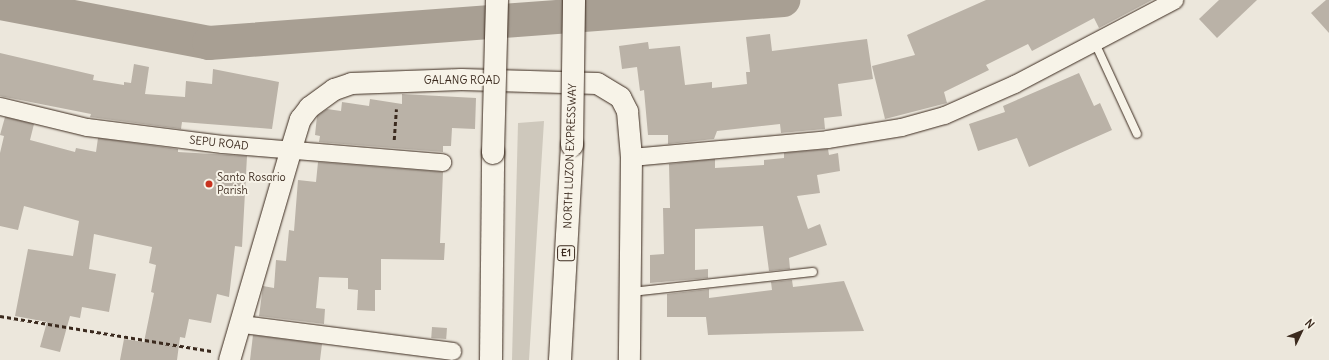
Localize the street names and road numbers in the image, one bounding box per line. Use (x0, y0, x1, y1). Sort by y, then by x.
street label: GALANG ROAD (424, 73, 500, 87)
street label: NORTH LUZON EXPRESSWAY (561, 83, 579, 229)
street label: SEPU ROAD (189, 133, 249, 153)
road number: E1 (557, 245, 575, 261)

